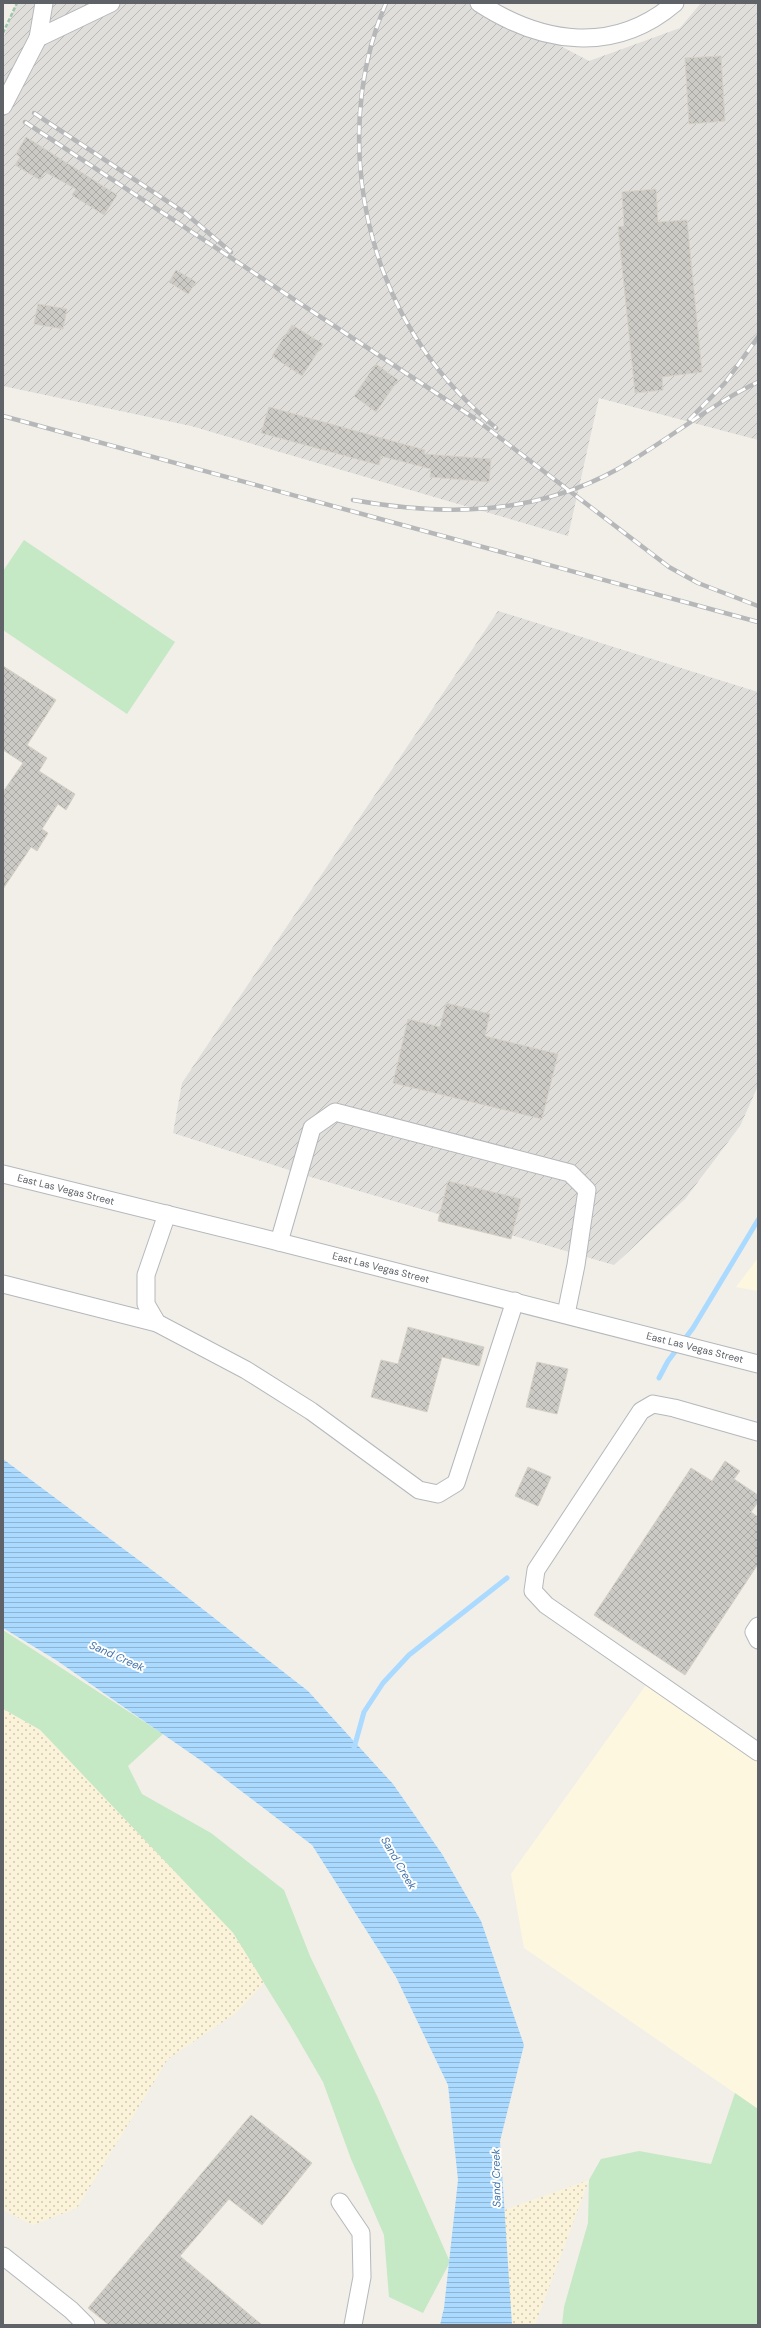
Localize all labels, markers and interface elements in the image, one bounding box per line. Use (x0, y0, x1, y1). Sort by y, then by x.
street label: East Las Vegas Street (16, 1171, 116, 1208)
street label: East Las Vegas Street (331, 1249, 431, 1286)
street label: East Las Vegas Street (645, 1329, 745, 1366)
water label: Sand Creek (87, 1638, 147, 1674)
water label: Sand Creek (378, 1834, 420, 1892)
water label: Sand Creek (488, 2148, 504, 2207)

